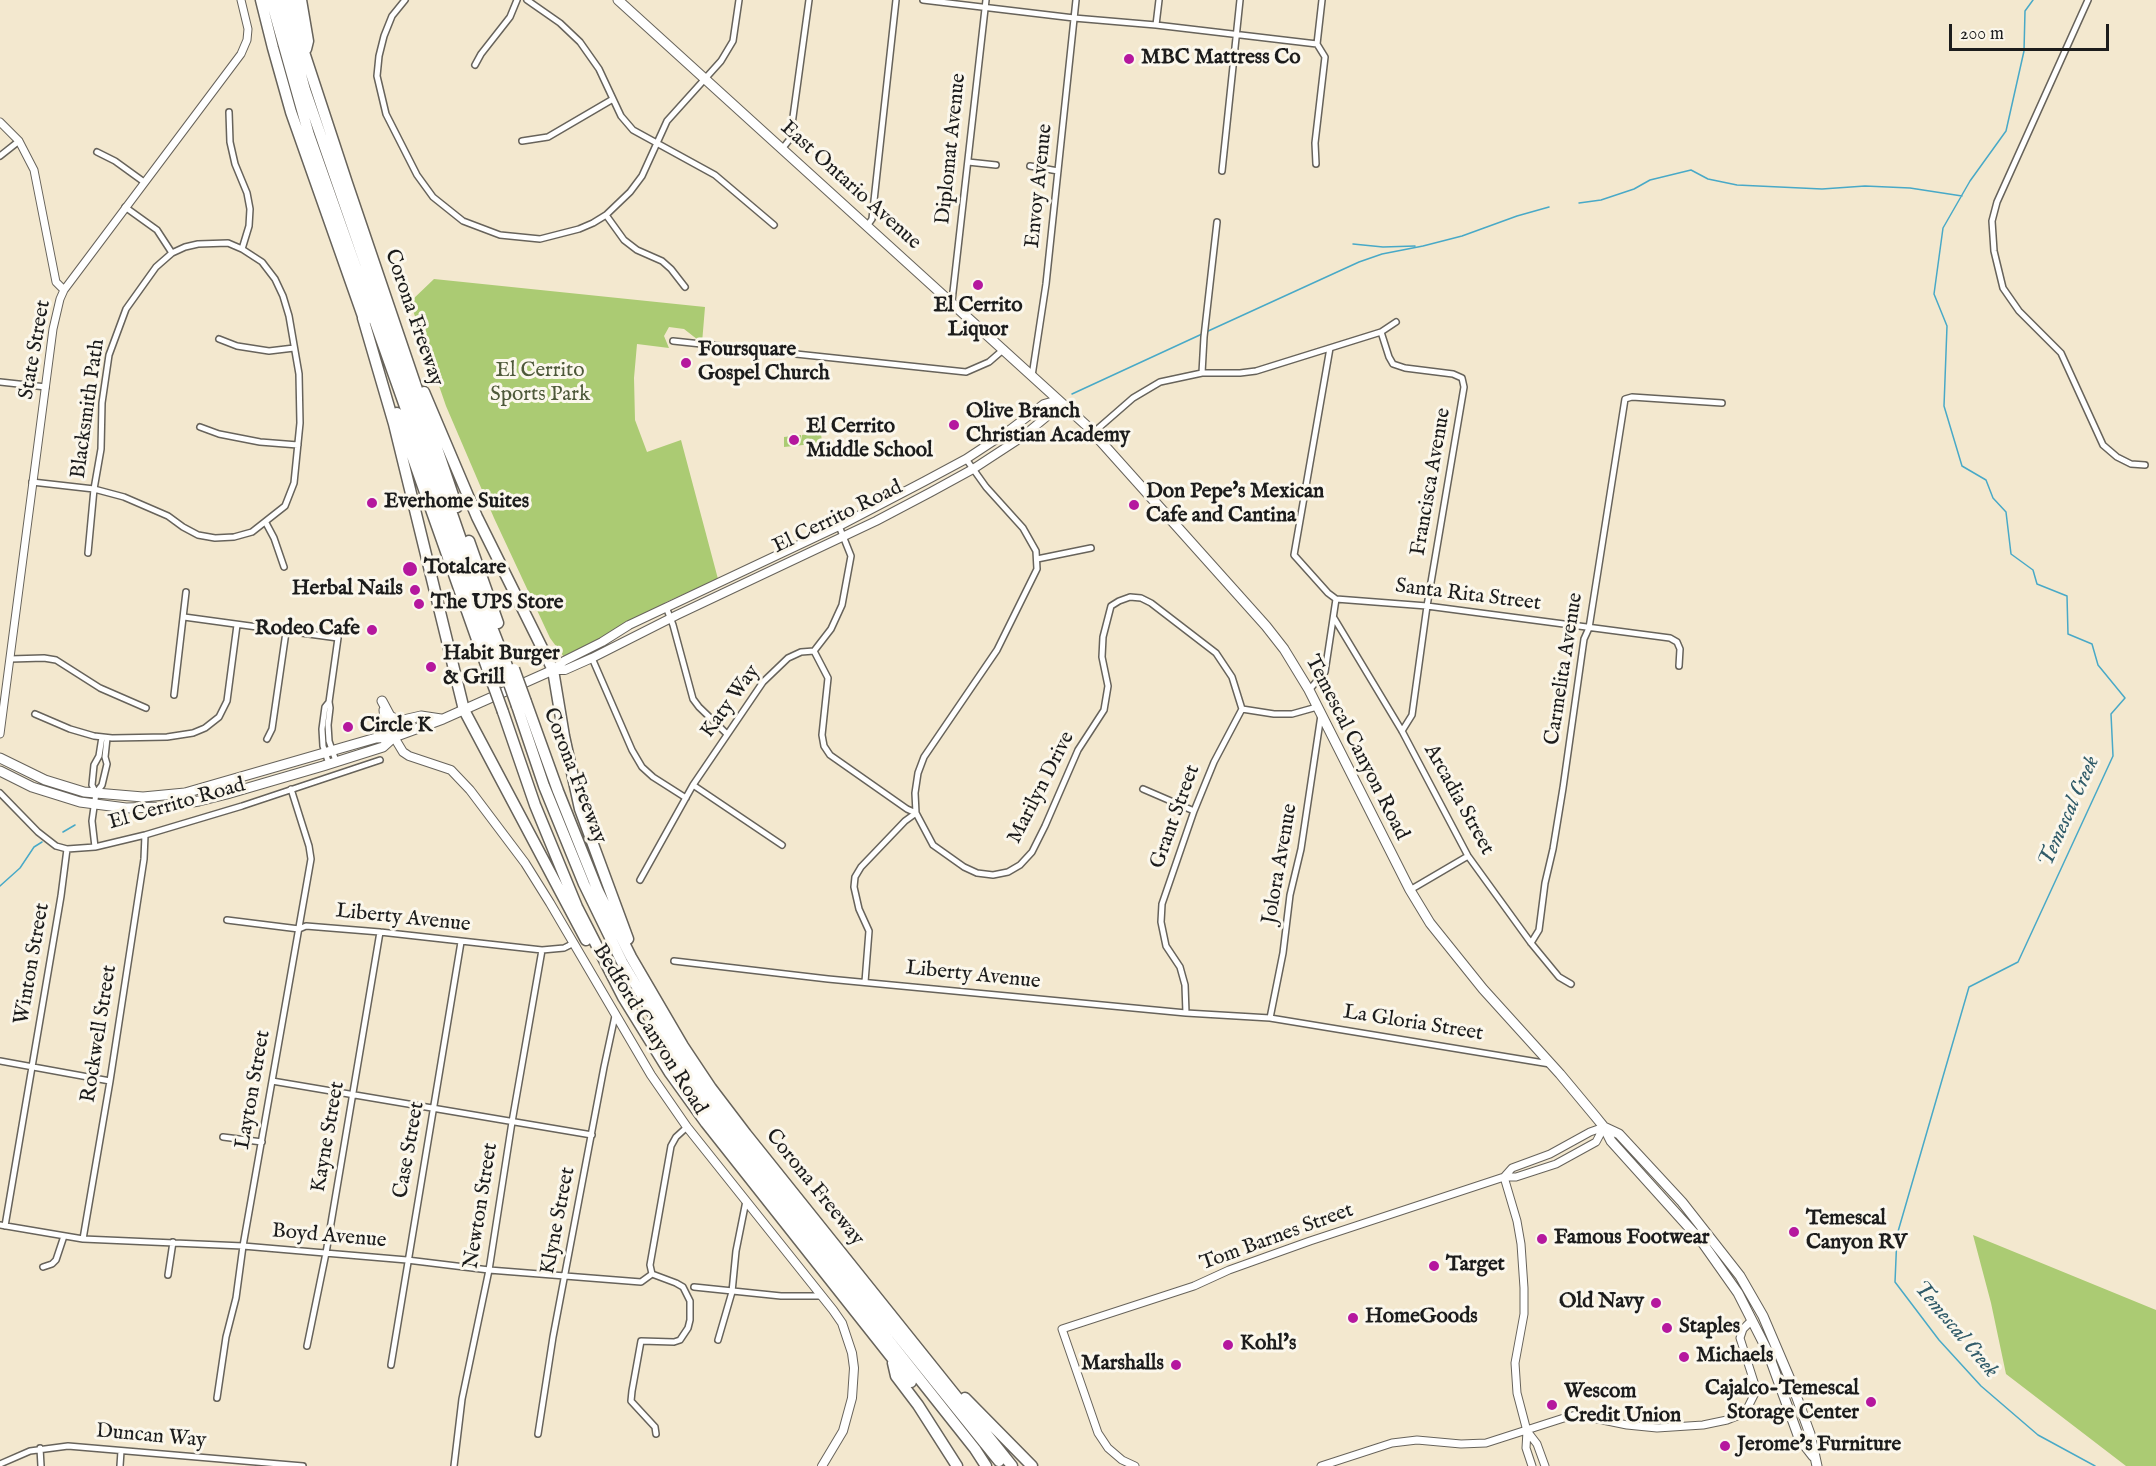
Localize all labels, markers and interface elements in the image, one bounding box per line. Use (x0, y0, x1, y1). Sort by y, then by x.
scale bar (1952, 12, 2112, 50)
text: 200 m (1960, 23, 2004, 46)
place label: MBC Mattress Co (1141, 46, 1301, 72)
marker: MBC Mattress Co (1122, 52, 1136, 66)
street label: Diplomat Avenue (932, 72, 972, 226)
street label: East Ontario Avenue (774, 116, 926, 256)
street label: Envoy Avenue (1021, 123, 1059, 249)
street label: Corona Freeway (378, 246, 448, 390)
marker: El Cerrito Liquor (971, 278, 985, 292)
place label: El Cerrito Liquor (934, 294, 1022, 344)
street label: State Street (15, 298, 57, 402)
street label: Blacksmith Path (67, 338, 111, 480)
place label: Foursquare Gospel Church (698, 338, 830, 388)
marker: Foursquare Gospel Church (679, 356, 693, 370)
park label: El Cerrito Sports Park (490, 359, 590, 409)
place label: Olive Branch Christian Academy (966, 400, 1130, 450)
street label: Francisca Avenue (1407, 406, 1457, 558)
place label: El Cerrito Middle School (806, 415, 933, 465)
marker: Olive Branch Christian Academy (947, 418, 961, 432)
marker: El Cerrito Middle School (787, 433, 801, 447)
street label: El Cerrito Road (769, 476, 907, 560)
place label: Don Pepe's Mexican Cafe and Cantina (1146, 480, 1324, 530)
place label: Everhome Suites (384, 490, 529, 516)
marker: Everhome Suites (365, 496, 379, 510)
marker: Don Pepe's Mexican Cafe and Cantina (1127, 498, 1141, 512)
place label: Totalcare (424, 556, 506, 582)
marker: Totalcare (401, 560, 419, 578)
street label: Santa Rita Street (1394, 575, 1542, 617)
place label: Herbal Nails (292, 577, 403, 603)
marker: Herbal Nails (408, 583, 422, 597)
place label: The UPS Store (431, 591, 564, 617)
street label: Carmelita Avenue (1541, 591, 1589, 747)
marker: The UPS Store (412, 597, 426, 611)
place label: Rodeo Cafe (255, 617, 360, 643)
marker: Rodeo Cafe (365, 623, 379, 637)
place label: Habit Burger & Grill (443, 642, 560, 692)
street label: Temescal Canyon Road (1298, 651, 1414, 845)
marker: Habit Burger & Grill (424, 660, 438, 674)
street label: Katy Way (696, 660, 766, 744)
street label: Corona Freeway (537, 705, 611, 847)
place label: Circle K (360, 714, 432, 740)
marker: Circle K (341, 720, 355, 734)
street label: Marilyn Drive (1003, 728, 1081, 848)
street label: Arcadia Street (1417, 740, 1499, 860)
water label: Temescal Creek (2034, 752, 2106, 872)
street label: Grant Street (1146, 762, 1206, 872)
street label: El Cerrito Road (106, 773, 248, 837)
street label: Jolora Avenue (1258, 802, 1304, 926)
street label: Liberty Avenue (334, 899, 472, 939)
street label: Winton Street (10, 901, 56, 1027)
street label: Bedford Canyon Road (586, 940, 712, 1120)
street label: Liberty Avenue (904, 956, 1042, 996)
street label: Rockwell Street (77, 963, 123, 1105)
street label: La Gloria Street (1341, 1001, 1485, 1047)
street label: Layton Street (231, 1028, 277, 1152)
street label: Kayne Street (307, 1080, 351, 1194)
street label: Case Street (389, 1100, 431, 1200)
street label: Corona Freeway (759, 1124, 869, 1252)
street label: Newton Street (460, 1141, 504, 1271)
street label: Klyne Street (536, 1165, 582, 1277)
street label: Tom Barnes Street (1197, 1199, 1357, 1277)
place label: Temescal Canyon RV (1806, 1207, 1907, 1257)
street label: Boyd Avenue (271, 1219, 387, 1255)
marker: Temescal Canyon RV (1787, 1225, 1801, 1239)
place label: Famous Footwear (1554, 1226, 1709, 1252)
marker: Famous Footwear (1535, 1232, 1549, 1246)
place label: Target (1446, 1253, 1505, 1279)
marker: Target (1427, 1259, 1441, 1273)
water label: Temescal Creek (1907, 1276, 2003, 1384)
place label: Old Navy (1559, 1290, 1644, 1316)
marker: Old Navy (1649, 1296, 1663, 1310)
place label: HomeGoods (1365, 1305, 1478, 1331)
marker: HomeGoods (1346, 1311, 1360, 1325)
place label: Staples (1679, 1315, 1740, 1341)
marker: Staples (1660, 1321, 1674, 1335)
place label: Kohl's (1240, 1332, 1296, 1358)
marker: Kohl's (1221, 1338, 1235, 1352)
place label: Michaels (1696, 1344, 1773, 1370)
marker: Michaels (1677, 1350, 1691, 1364)
place label: Marshalls (1081, 1352, 1164, 1378)
marker: Marshalls (1169, 1358, 1183, 1372)
place label: Cajalco-Temescal Storage Center (1705, 1377, 1859, 1427)
place label: Wescom Credit Union (1564, 1380, 1681, 1430)
marker: Cajalco-Temescal Storage Center (1864, 1395, 1878, 1409)
marker: Wescom Credit Union (1545, 1398, 1559, 1412)
street label: Duncan Way (95, 1420, 207, 1454)
place label: Jerome's Furniture (1737, 1433, 1901, 1459)
marker: Jerome's Furniture (1718, 1439, 1732, 1453)

